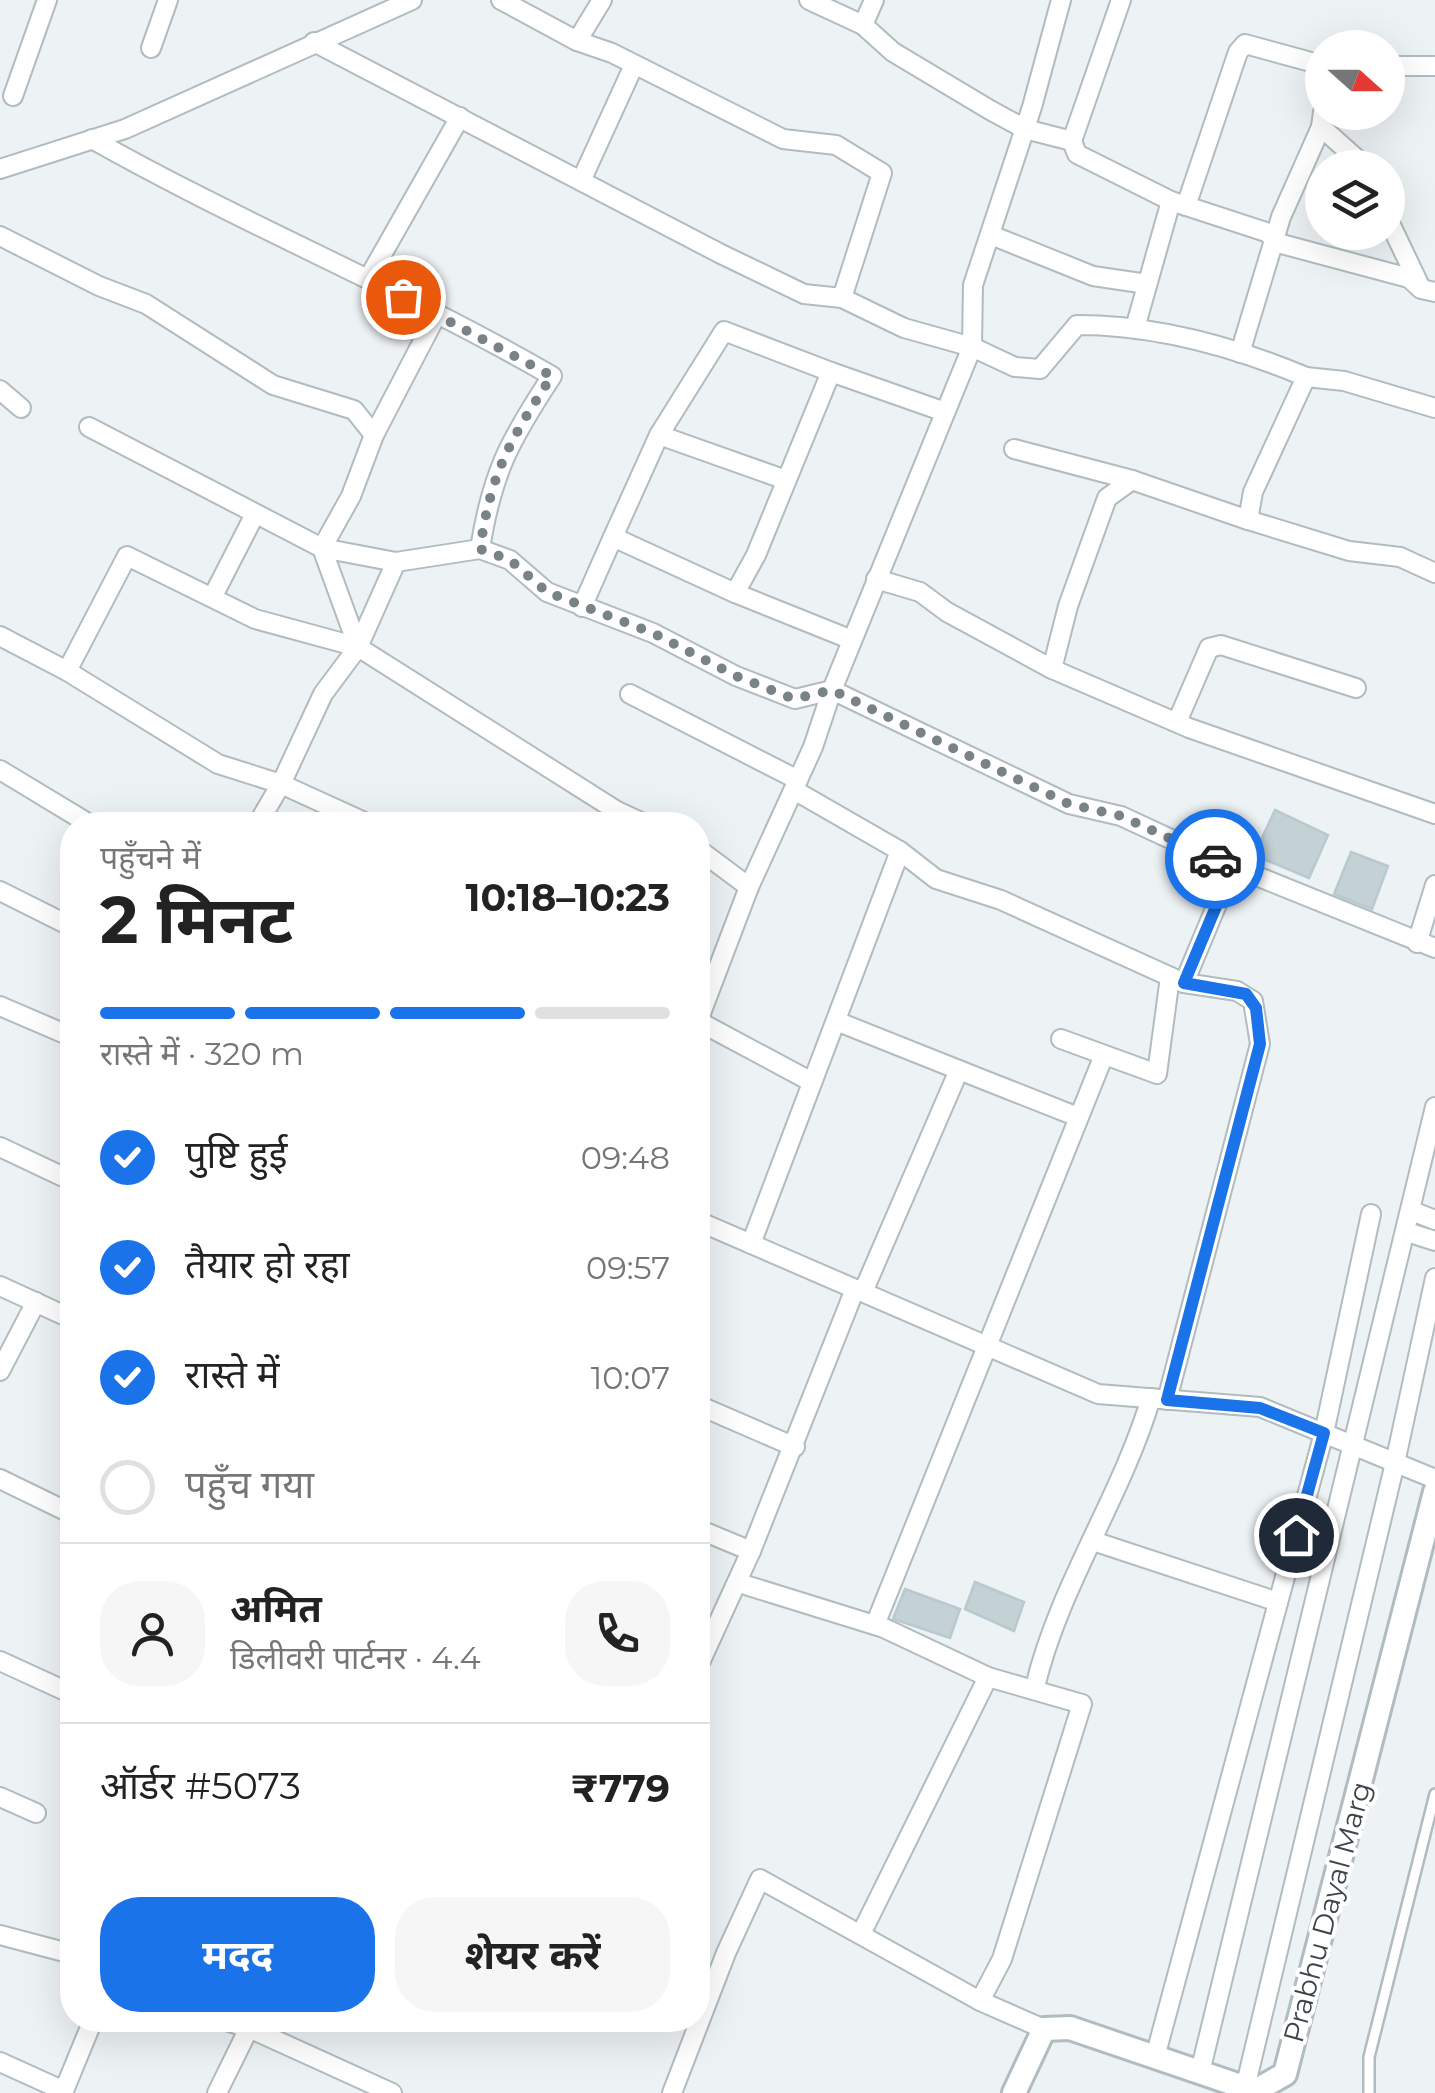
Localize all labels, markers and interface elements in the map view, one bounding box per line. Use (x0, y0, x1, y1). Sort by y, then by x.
north arrow (1305, 30, 1405, 130)
map controls (1305, 30, 1405, 250)
button: layers (1305, 150, 1405, 250)
pin (361, 255, 446, 340)
icon: bag (376, 270, 431, 325)
courier (1165, 809, 1265, 909)
icon: car (1188, 832, 1243, 887)
text: पहुँचने में (100, 838, 201, 877)
text: 10:18–10:23 (466, 874, 670, 921)
text: 2 मिनट (100, 880, 293, 959)
text: रास्ते में · 320 m (100, 1034, 304, 1073)
icon: check (100, 1130, 155, 1185)
text: पुष्टि हुई (185, 1131, 287, 1178)
text: 09:48 (581, 1138, 670, 1177)
icon: check (100, 1240, 155, 1295)
text: तैयार हो रहा (185, 1241, 350, 1288)
text: 09:57 (586, 1248, 670, 1287)
icon: check (100, 1350, 155, 1405)
text: रास्ते में (185, 1351, 280, 1398)
text: 10:07 (591, 1358, 670, 1397)
text: पहुँच गया (185, 1461, 314, 1508)
pin (1254, 1493, 1339, 1578)
icon: home (1269, 1508, 1324, 1563)
button: person (100, 1581, 205, 1686)
button: phone (565, 1581, 670, 1686)
text: अमित (230, 1585, 322, 1632)
text: डिलीवरी पार्टनर · 4.4 (230, 1638, 481, 1677)
text: ऑर्डर #5073 (100, 1762, 301, 1809)
text: ₹779 (571, 1765, 670, 1812)
street label: Prabhu Dayal Marg (1276, 1778, 1378, 2046)
button: मदद (100, 1897, 375, 2012)
button: शेयर करें (395, 1897, 670, 2012)

